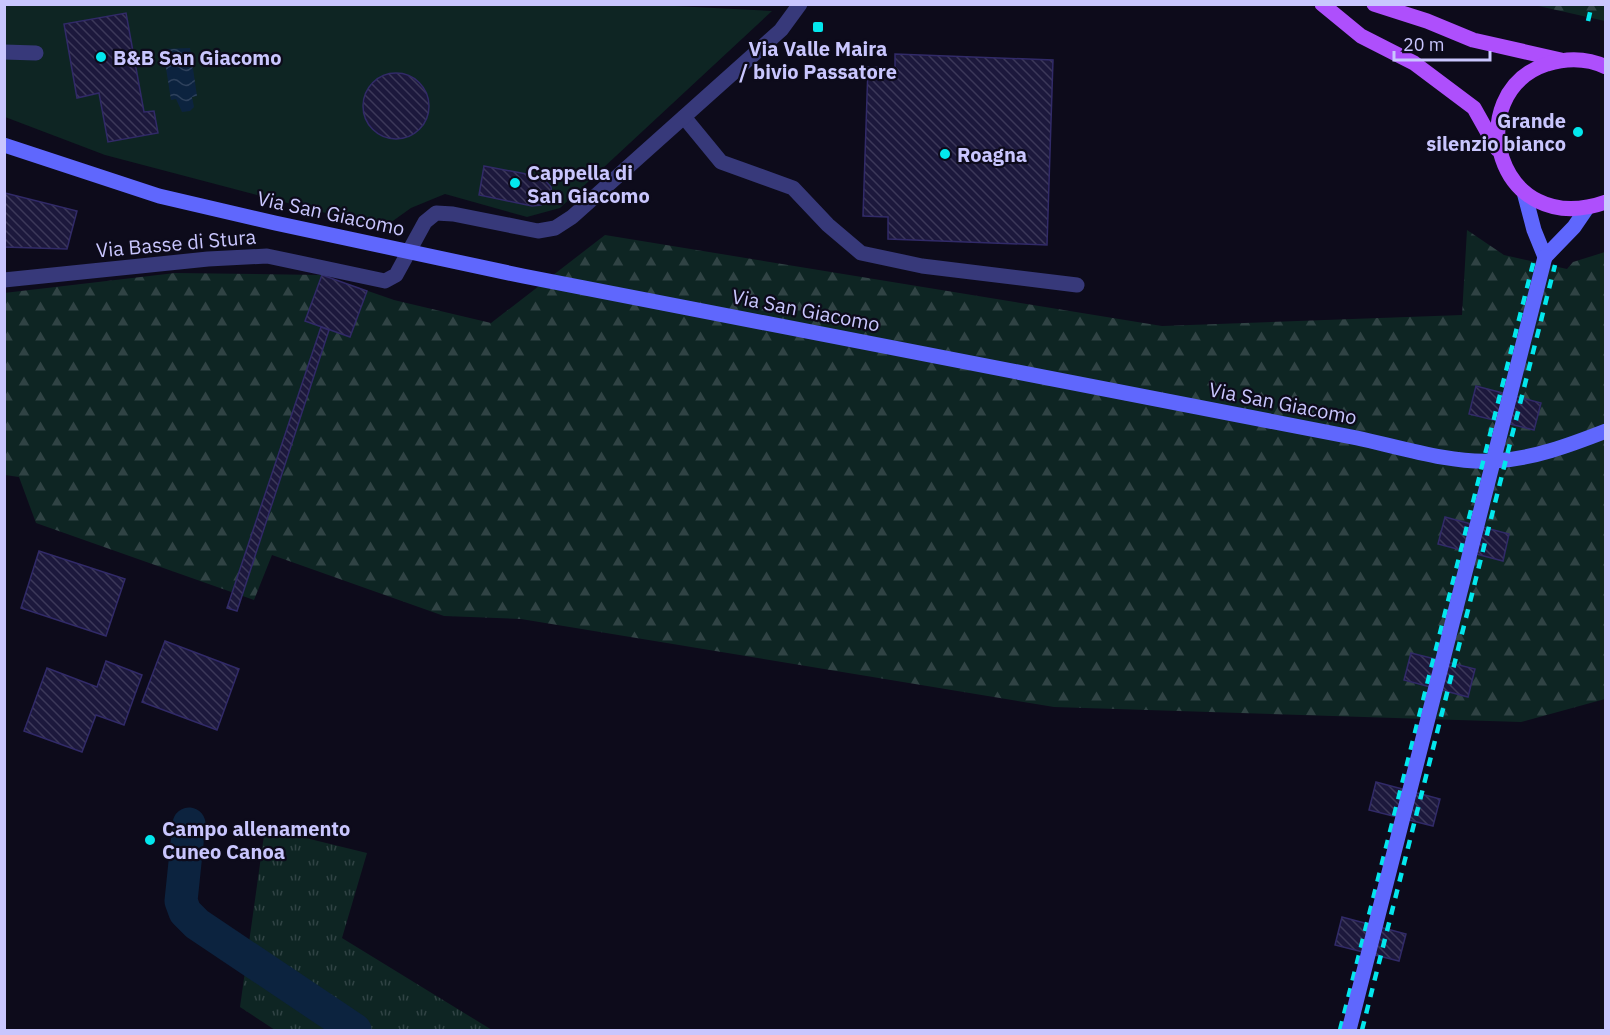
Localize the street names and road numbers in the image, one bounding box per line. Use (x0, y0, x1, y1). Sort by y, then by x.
street label: Via San Giacomo (255, 184, 407, 242)
street label: Via Basse di Stura (95, 223, 258, 263)
street label: Via San Giacomo (730, 282, 882, 338)
street label: Via San Giacomo (1207, 375, 1359, 431)

